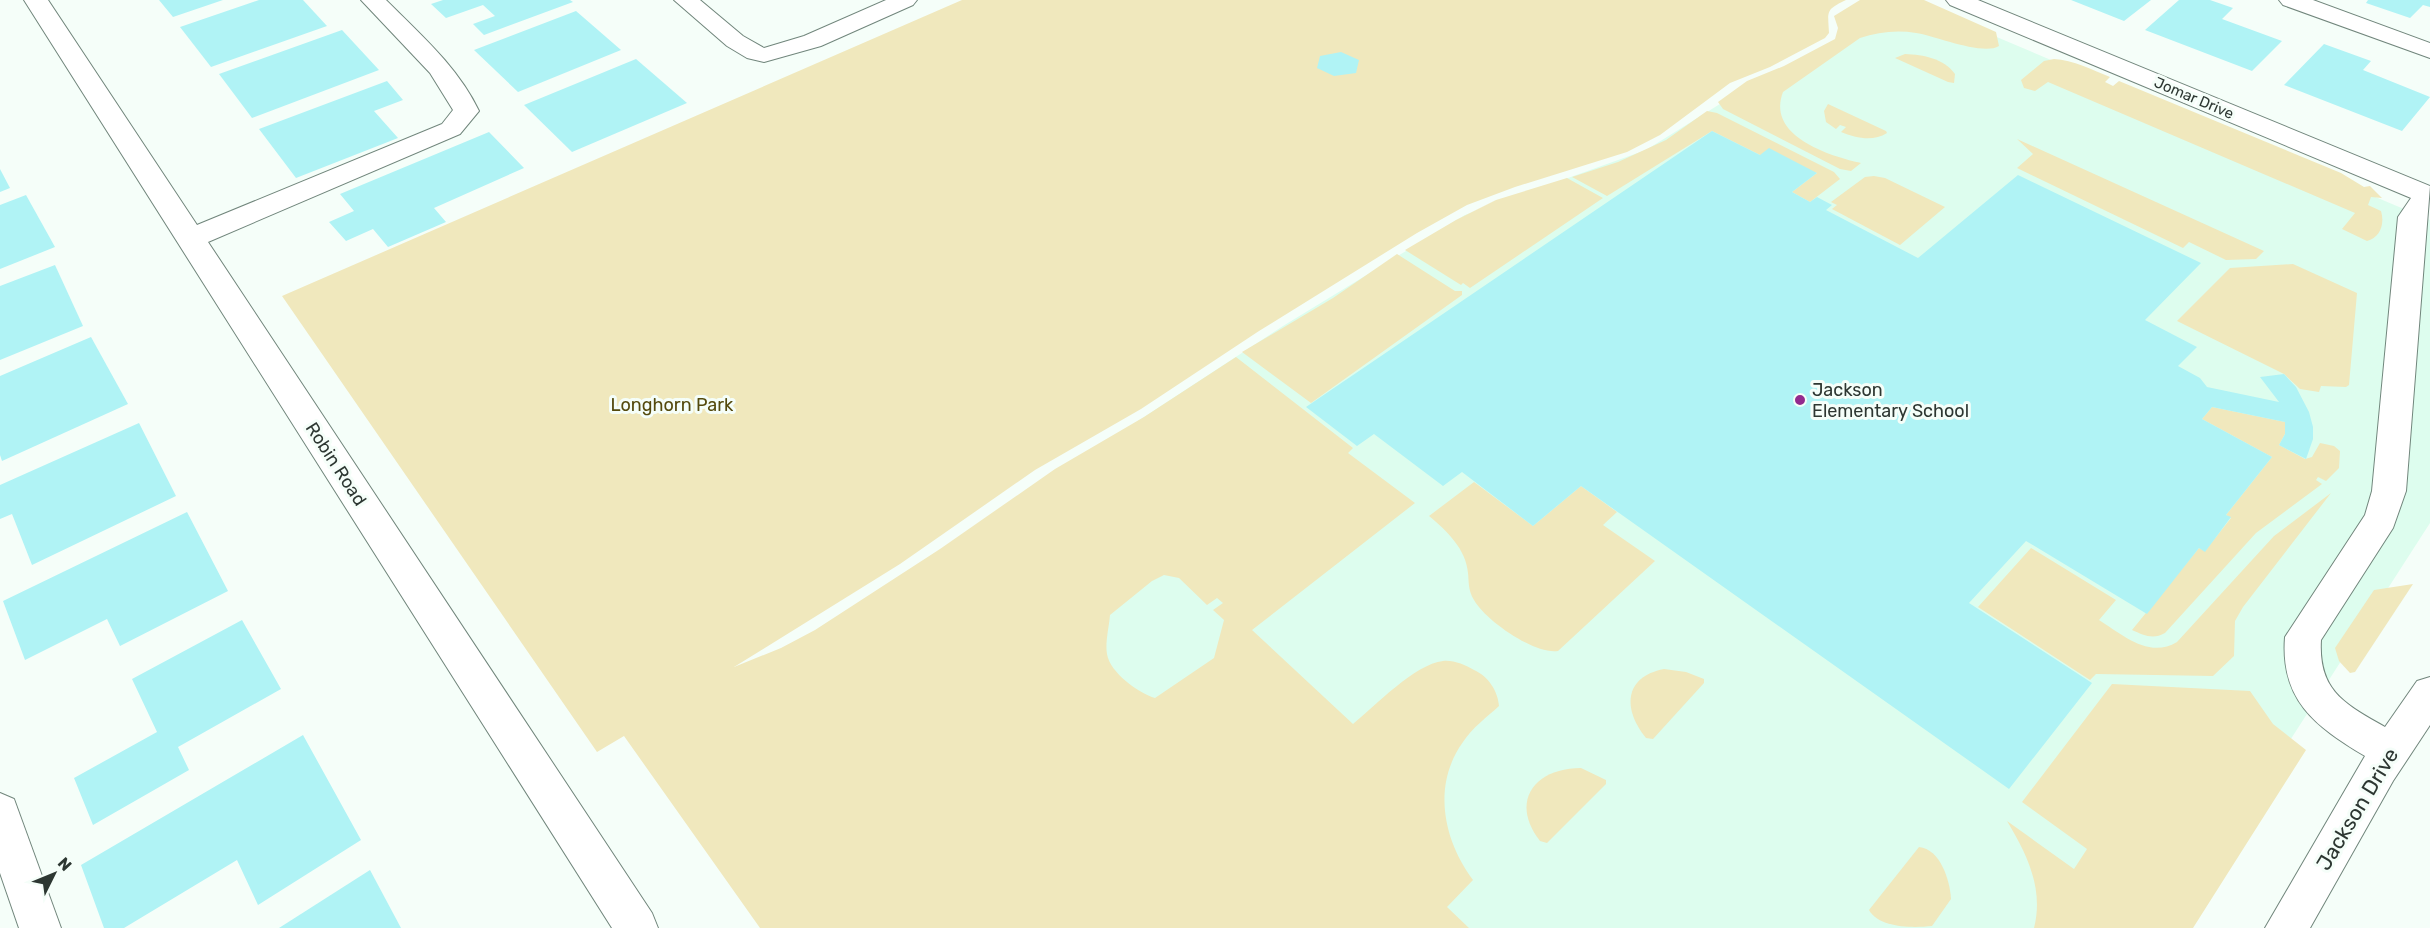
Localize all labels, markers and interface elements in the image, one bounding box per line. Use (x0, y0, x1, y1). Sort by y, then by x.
street label: Jomar Drive (2151, 73, 2237, 123)
place label: Jackson Elementary School (1812, 379, 1969, 422)
marker: Jackson Elementary School (1793, 393, 1807, 407)
park label: Longhorn Park (611, 394, 734, 416)
street label: Robin Road (301, 418, 371, 510)
street label: Jackson Drive (2311, 743, 2403, 875)
north arrow (24, 844, 84, 904)
text: N (54, 853, 75, 875)

